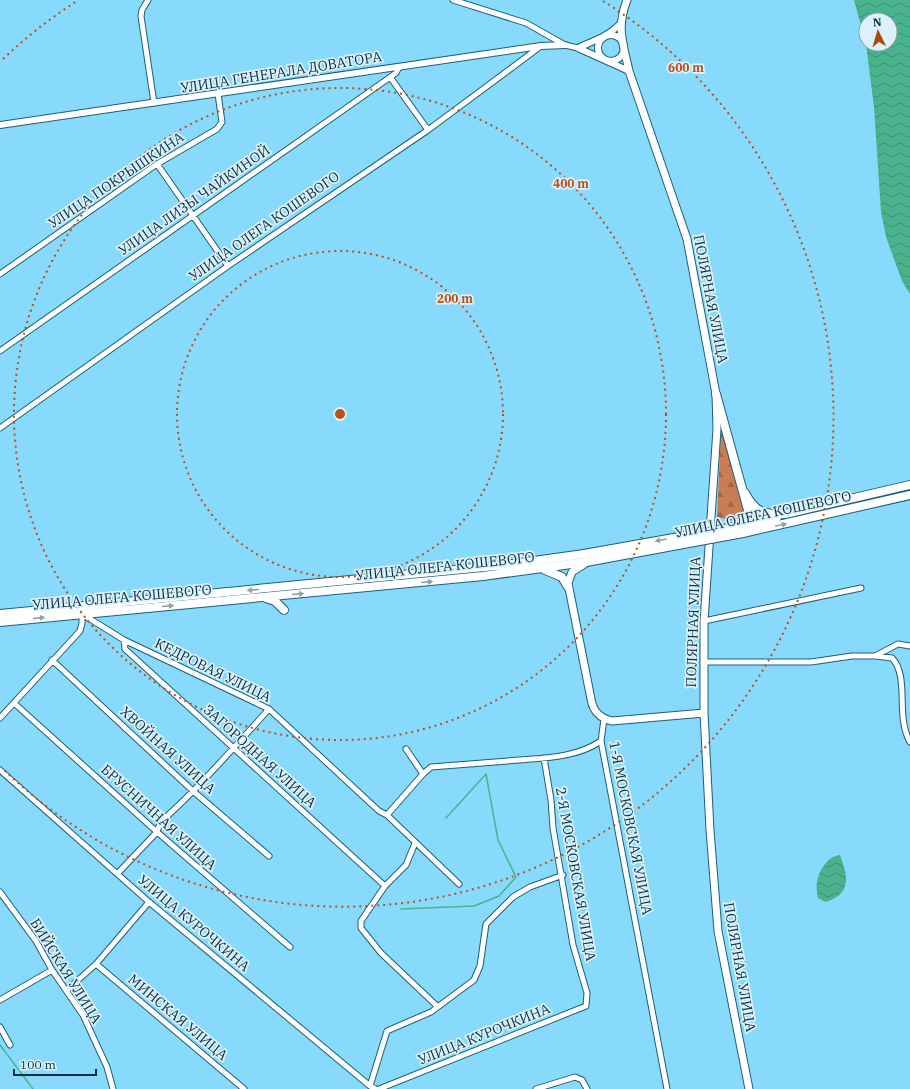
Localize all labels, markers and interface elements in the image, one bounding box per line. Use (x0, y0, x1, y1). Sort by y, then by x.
north arrow (858, 12, 898, 52)
text: N (872, 15, 882, 29)
street label: УЛИЦА ГЕНЕРАЛА ДОВАТОРА (179, 47, 383, 97)
text: 600 m (668, 60, 704, 75)
street label: УЛИЦА ПОКРЫШКИНА (45, 128, 188, 232)
street label: УЛИЦА ЛИЗЫ ЧАЙКИНОЙ (115, 141, 273, 259)
street label: УЛИЦА ОЛЕГА КОШЕВОГО (185, 167, 343, 285)
text: 400 m (553, 176, 589, 191)
street label: ПОЛЯРНАЯ УЛИЦА (690, 233, 732, 365)
text: 200 m (437, 291, 473, 306)
centre of rings (333, 407, 347, 421)
street label: УЛИЦА ОЛЕГА КОШЕВОГО (673, 486, 853, 542)
one-way arrow (775, 521, 787, 527)
one-way arrow (655, 537, 667, 543)
street label: УЛИЦА ОЛЕГА КОШЕВОГО (355, 548, 535, 584)
street label: ПОЛЯРНАЯ УЛИЦА (682, 556, 704, 688)
one-way arrow (421, 578, 433, 585)
street label: УЛИЦА ОЛЕГА КОШЕВОГО (32, 580, 212, 614)
one-way arrow (247, 586, 259, 593)
one-way arrow (292, 590, 304, 597)
one-way arrow (162, 602, 174, 609)
one-way arrow (33, 615, 45, 621)
street label: КЕДРОВАЯ УЛИЦА (152, 634, 275, 706)
street label: ЗАГОРОДНАЯ УЛИЦА (200, 700, 321, 812)
street label: ХВОЙНАЯ УЛИЦА (117, 702, 220, 798)
street label: 1-Я МОСКОВСКАЯ УЛИЦА (605, 740, 657, 917)
street label: БРУСНИЧНАЯ УЛИЦА (97, 760, 221, 874)
street label: 2-Я МОСКОВСКАЯ УЛИЦА (552, 786, 600, 963)
street label: УЛИЦА КУРОЧКИНА (134, 871, 254, 975)
street label: ПОЛЯРНАЯ УЛИЦА (720, 901, 760, 1033)
street label: БИЙСКАЯ УЛИЦА (26, 915, 106, 1027)
street label: МИНСКАЯ УЛИЦА (125, 970, 232, 1064)
street label: УЛИЦА КУРОЧКИНА (415, 999, 553, 1069)
scale bar (14, 1051, 96, 1077)
text: 100 m (20, 1057, 56, 1072)

